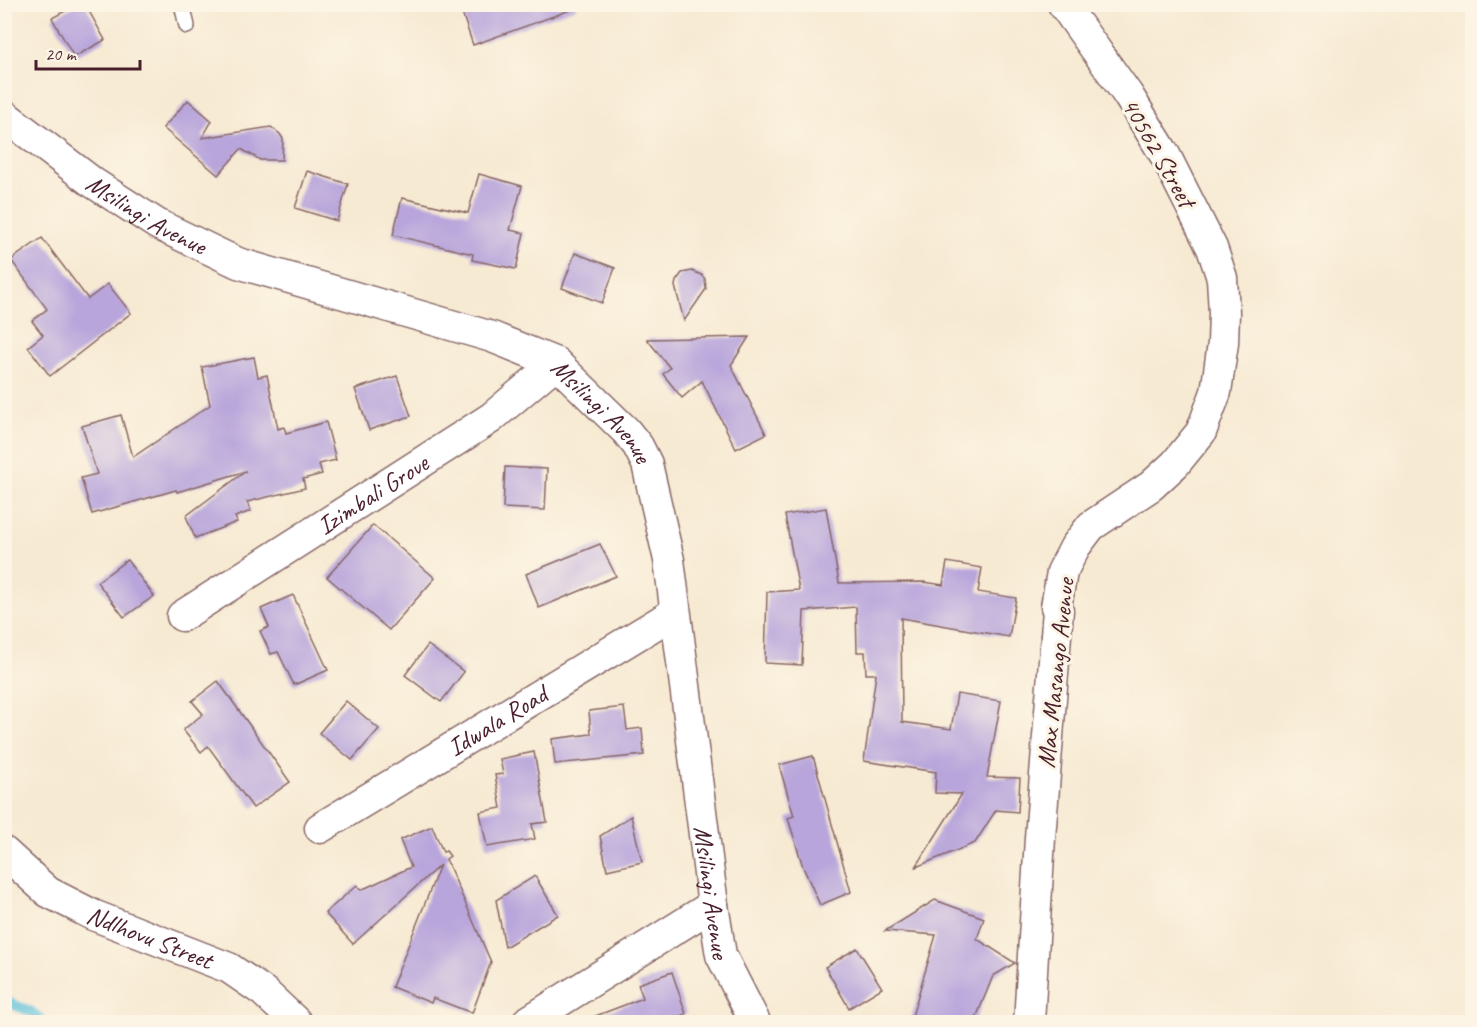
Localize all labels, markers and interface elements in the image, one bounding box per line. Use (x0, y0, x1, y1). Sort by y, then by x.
scale bar (36, 33, 140, 71)
text: 20 m (45, 43, 78, 65)
street label: 40562 Street (1114, 91, 1205, 216)
street label: Msilingi Avenue (80, 167, 213, 263)
street label: Msilingi Avenue (544, 351, 660, 470)
street label: Izimbali Grove (311, 446, 436, 542)
street label: Max Masango Avenue (1029, 574, 1082, 769)
street label: Idwala Road (441, 676, 556, 764)
street label: Msilingi Avenue (686, 824, 738, 963)
street label: Ndlhovu Street (82, 898, 219, 978)

